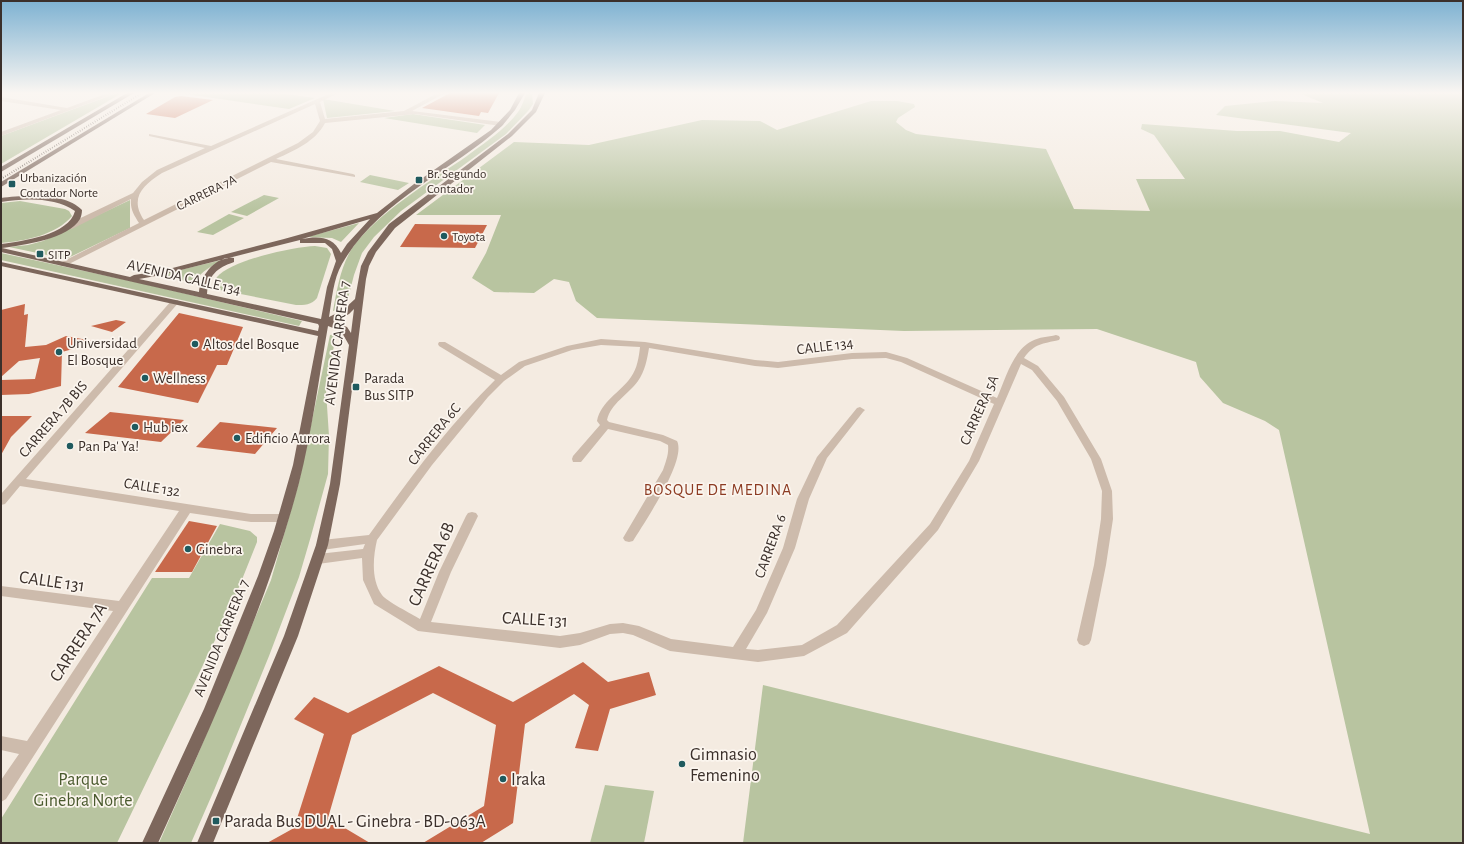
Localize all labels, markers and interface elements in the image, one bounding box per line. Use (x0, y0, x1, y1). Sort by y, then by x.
place label: Br. Segundo Contador (427, 168, 486, 196)
place label: Urbanización Contador Norte (20, 172, 98, 200)
street label: CARRERA 7A (175, 173, 239, 213)
marker: Br. Segundo Contador (414, 175, 424, 185)
marker: Urbanización Contador Norte (7, 179, 17, 189)
marker: Toyota (439, 231, 449, 241)
place label: Toyota (452, 231, 486, 244)
marker: SITP (35, 249, 45, 259)
place label: SITP (48, 249, 71, 262)
street label: AVENIDA CALLE 134 (126, 257, 242, 298)
street label: AVENIDA CARRERA 7 (322, 280, 353, 406)
place label: Universidad El Bosque (67, 336, 137, 368)
street label: CALLE 134 (796, 336, 854, 357)
place label: Altos del Bosque (203, 337, 299, 352)
marker: Altos del Bosque (190, 339, 200, 349)
marker: Universidad El Bosque (54, 347, 64, 357)
place label: Wellness (153, 371, 206, 386)
place label: Parada Bus SITP (364, 371, 414, 403)
marker: Wellness (140, 373, 150, 383)
street label: CARRERA 5A (957, 373, 1002, 447)
street label: CARRERA 7B BIS (16, 378, 90, 460)
marker: Parada Bus SITP (351, 382, 361, 392)
street label: CARRERA 6C (405, 400, 464, 468)
place label: Hub iex (143, 420, 188, 435)
marker: Hub iex (130, 422, 140, 432)
place label: Edificio Aurora (245, 431, 330, 446)
marker: Edificio Aurora (232, 433, 242, 443)
place label: Pan Pa' Ya! (78, 439, 139, 454)
marker: Pan Pa' Ya! (65, 441, 75, 451)
street label: CALLE 132 (123, 476, 181, 499)
district label: BOSQUE DE MEDINA (644, 482, 792, 499)
street label: CARRERA 6 (752, 512, 789, 580)
street label: CARRERA 6B (405, 520, 458, 609)
place label: Ginebra (196, 542, 243, 557)
marker: Ginebra (183, 544, 193, 554)
street label: CALLE 131 (18, 568, 86, 596)
street label: AVENIDA CARRERA 7 (191, 577, 252, 699)
street label: CARRERA 7A (47, 600, 111, 685)
street label: CALLE 131 (501, 609, 568, 631)
place label: Gimnasio Femenino (690, 746, 760, 785)
marker: Gimnasio Femenino (677, 759, 687, 769)
park label: Parque Ginebra Norte (34, 771, 132, 810)
place label: Iraka (511, 771, 546, 789)
marker: Iraka (498, 774, 508, 784)
place label: Parada Bus DUAL - Ginebra - BD-063A (224, 813, 486, 831)
marker: Parada Bus DUAL - Ginebra - BD-063A (211, 816, 221, 826)

